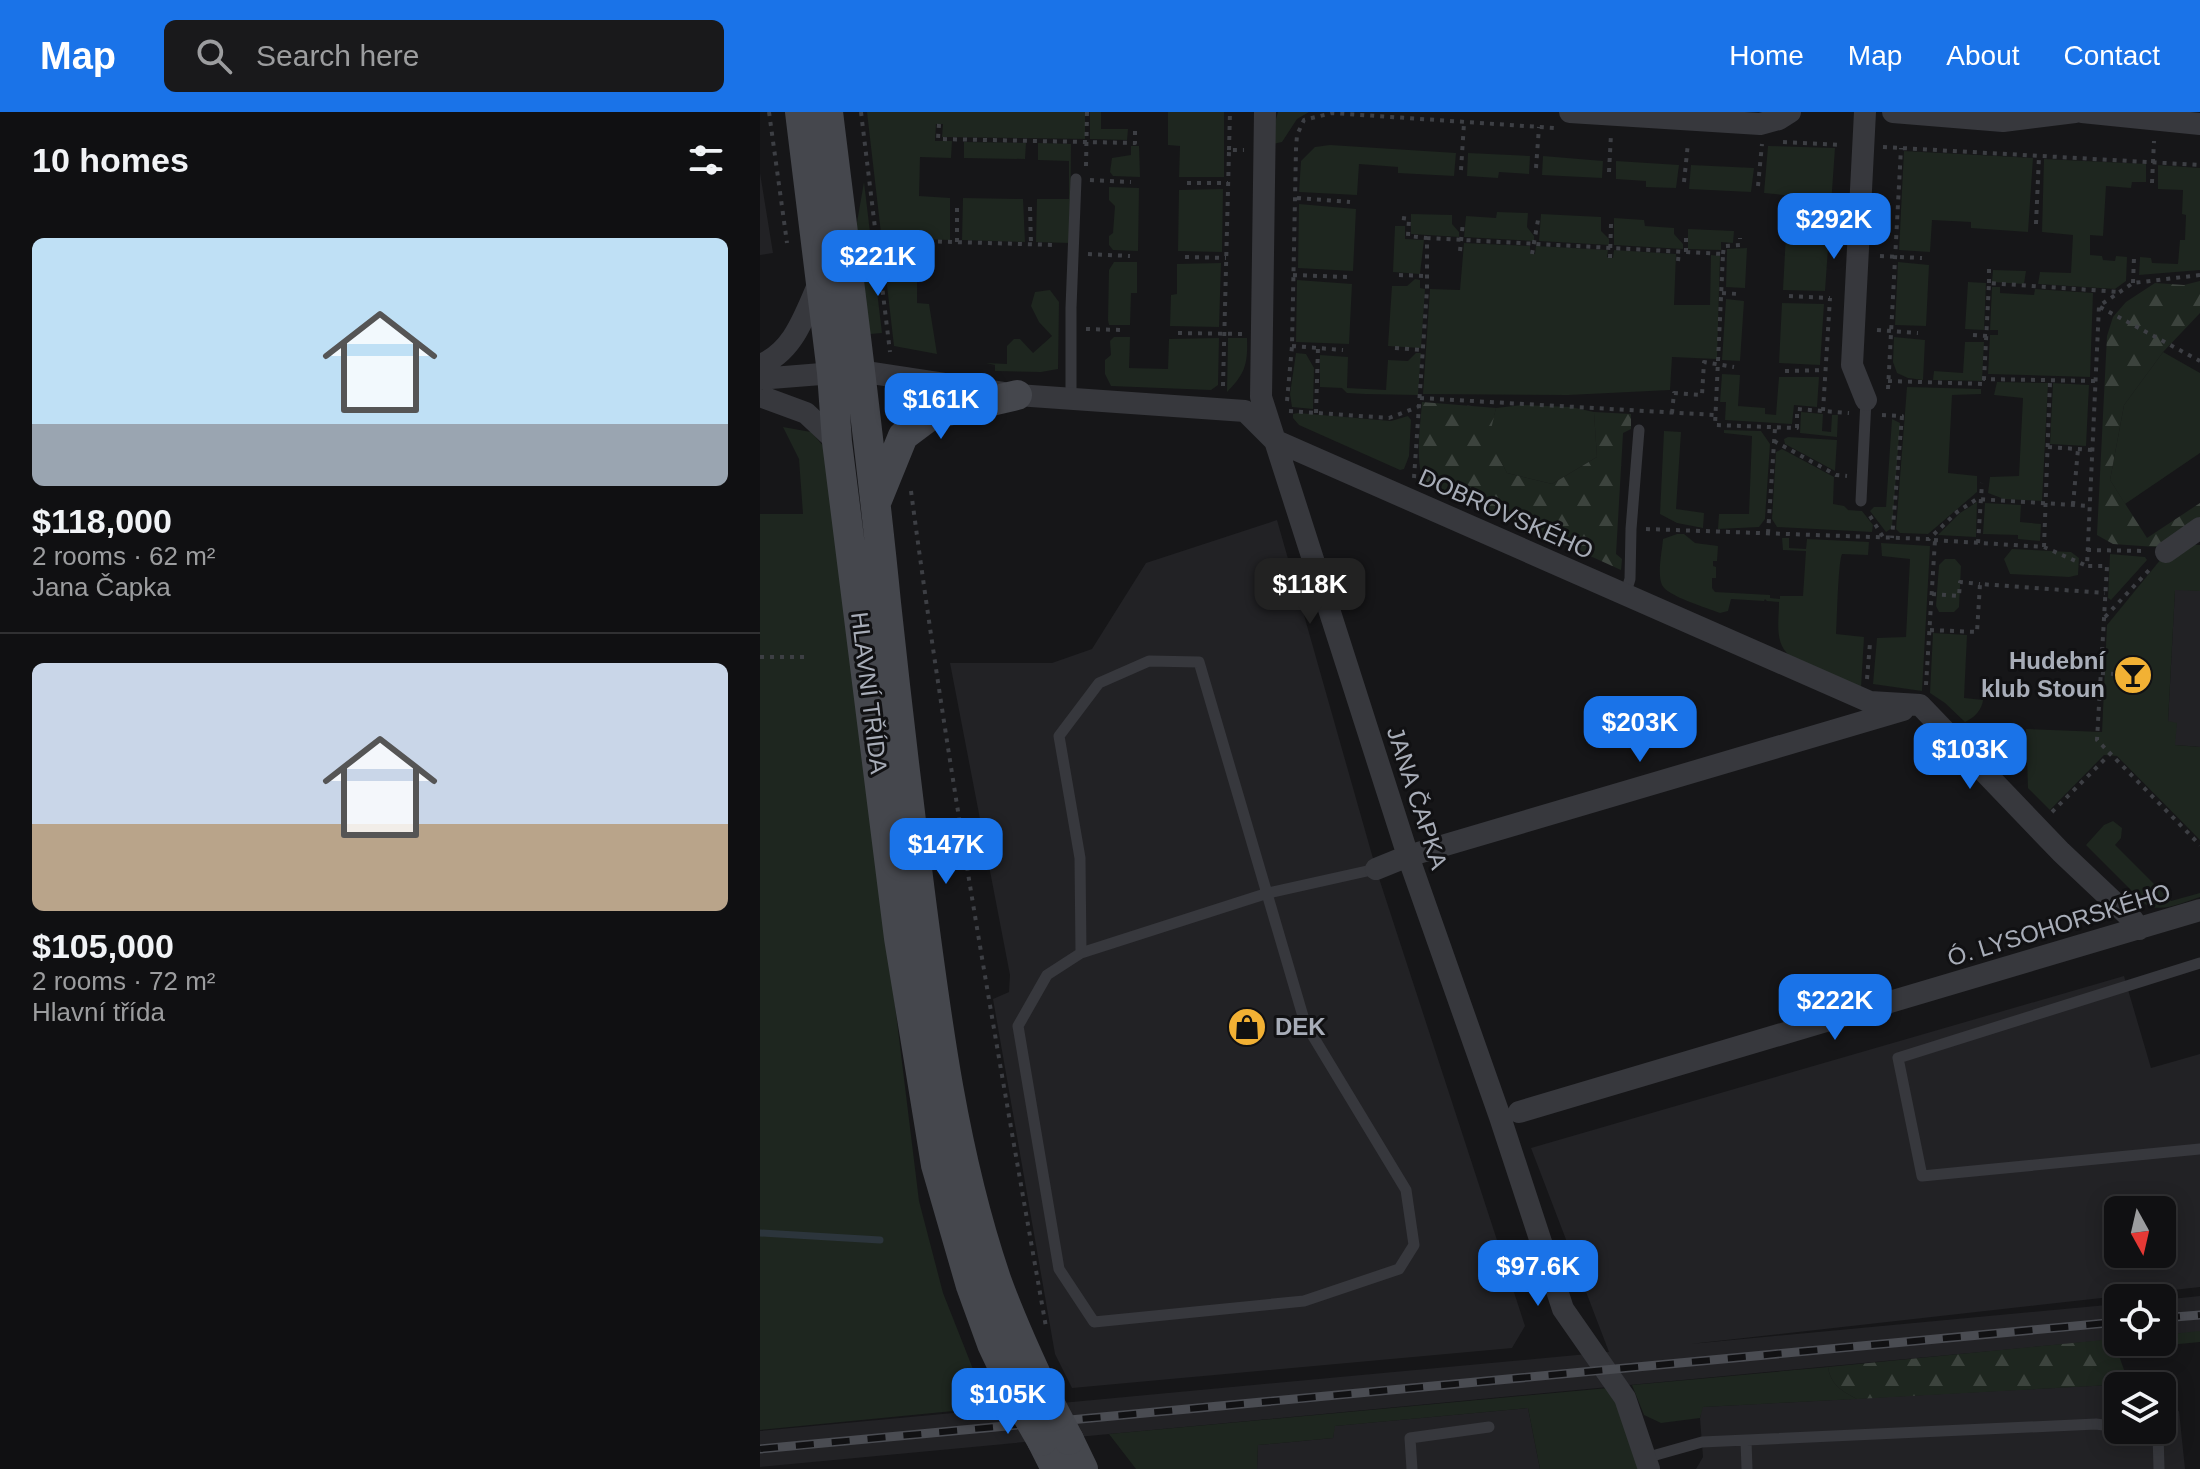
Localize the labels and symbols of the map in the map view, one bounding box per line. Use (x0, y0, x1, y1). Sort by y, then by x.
pin: $292K (1778, 193, 1890, 261)
pin: $221K (822, 230, 934, 298)
pin: $161K (885, 373, 997, 441)
street label: DOBROVSKÉHO (1415, 463, 1598, 564)
pin: $118K (1254, 558, 1366, 626)
street label: HLAVNÍ TŘÍDA (846, 610, 893, 776)
place label: Hudební klub Stoun (1981, 647, 2106, 702)
bar icon: Hudební klub Stoun (2112, 654, 2154, 696)
pin: $203K (1584, 696, 1696, 764)
street label: JANA ČAPKA (1382, 723, 1453, 872)
pin: $103K (1914, 723, 2026, 791)
pin: $147K (890, 818, 1002, 886)
street label: Ó. LYSOHORSKÉHO (1944, 878, 2174, 971)
pin: $222K (1779, 974, 1891, 1042)
shop icon: DEK (1226, 1006, 1268, 1048)
place label: DEK (1275, 1013, 1326, 1040)
north arrow (2104, 1196, 2176, 1268)
pin: $97.6K (1473, 1240, 1603, 1308)
pin: $105K (952, 1368, 1064, 1436)

